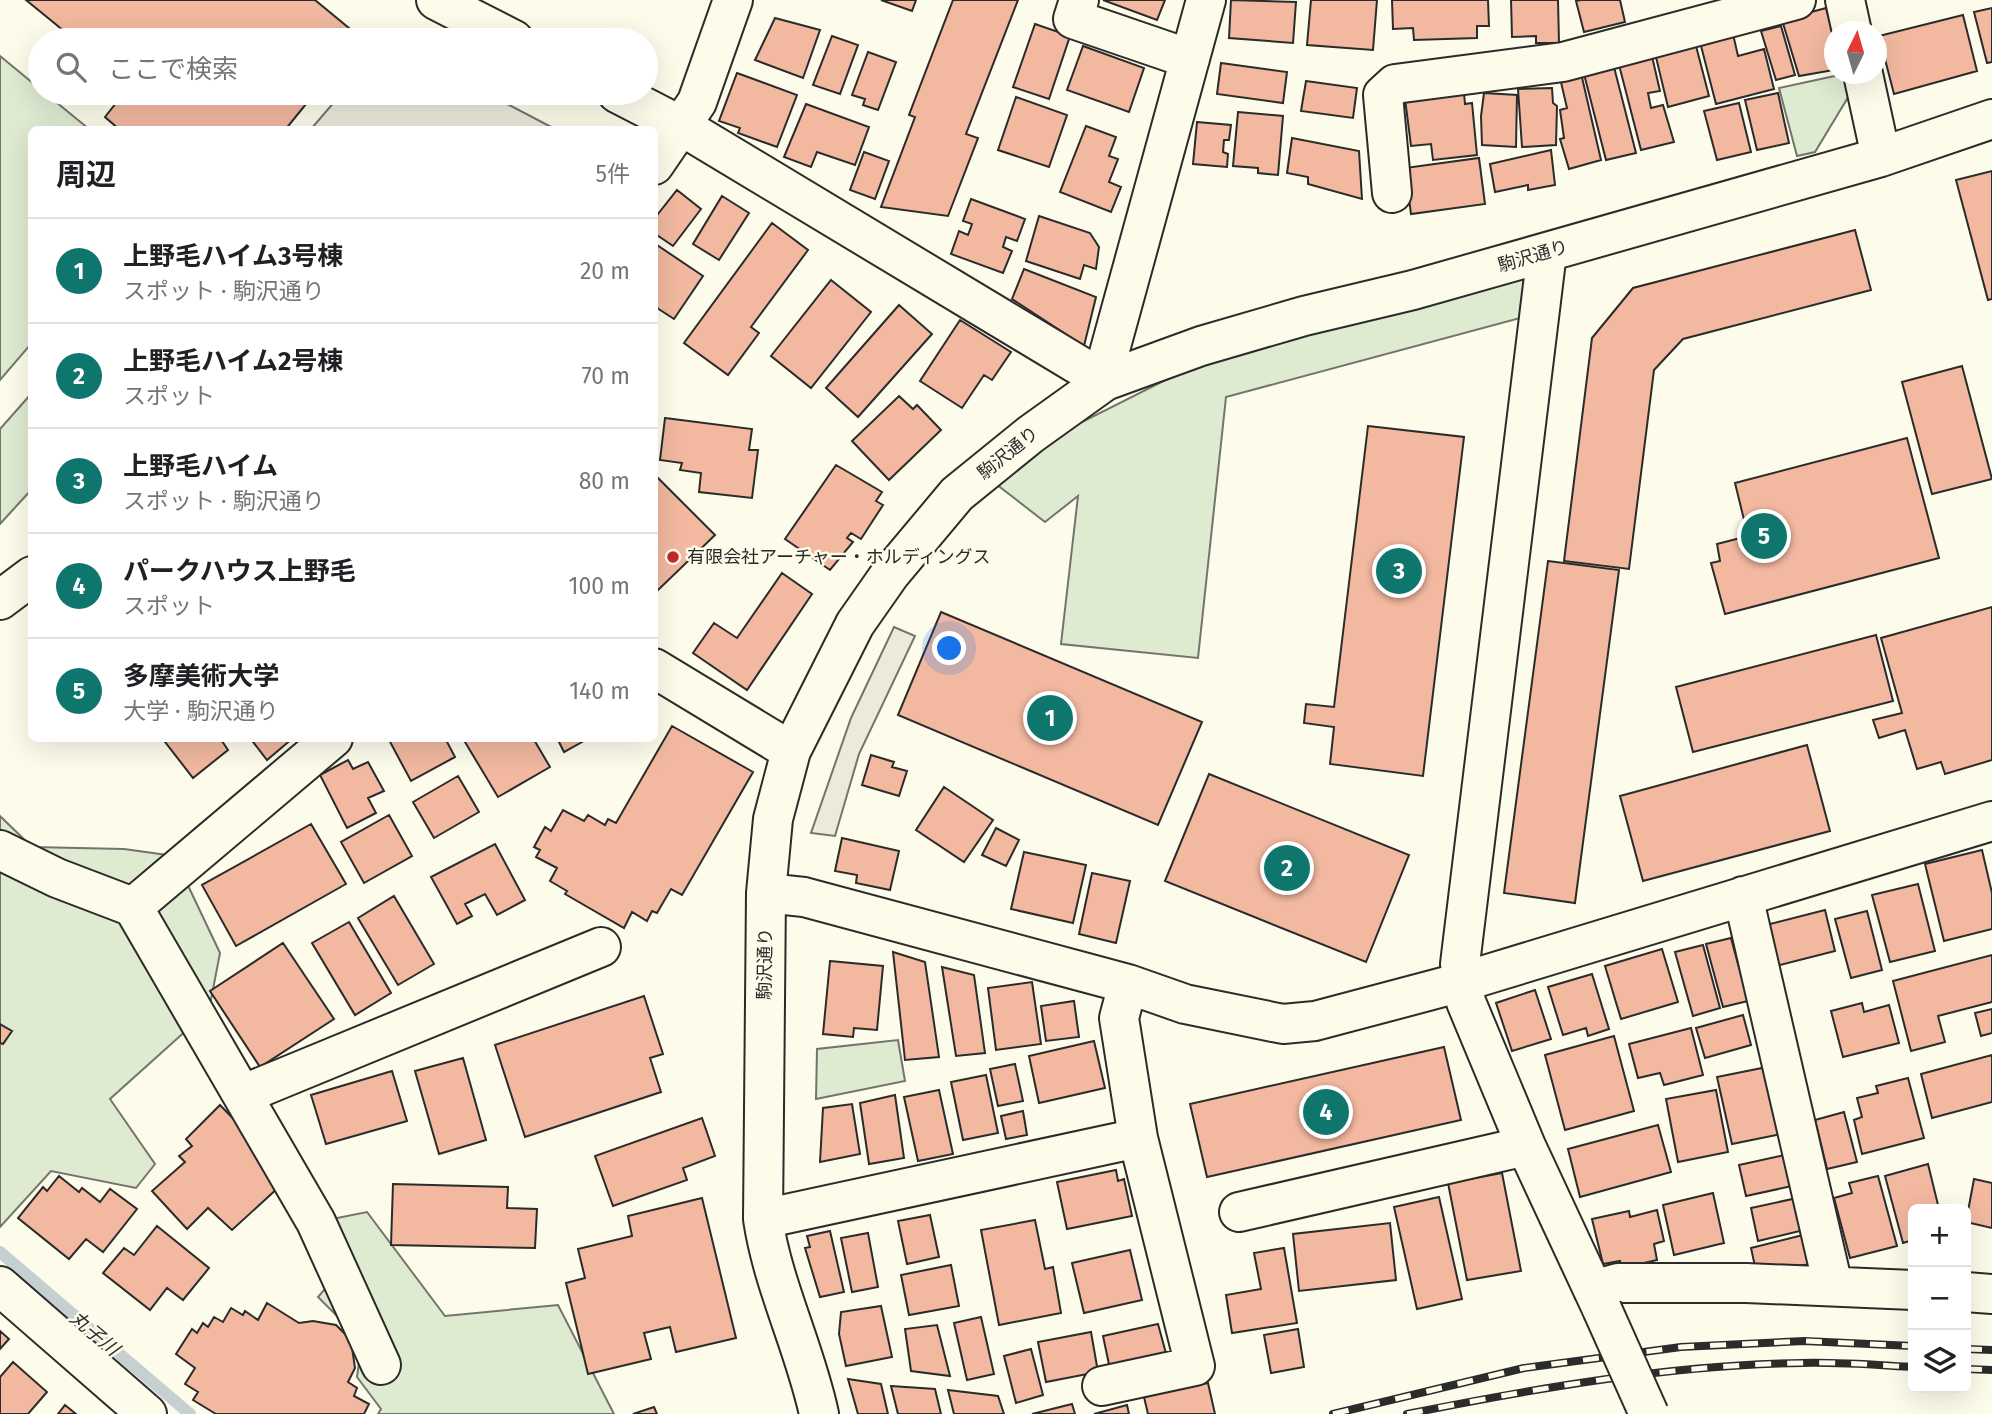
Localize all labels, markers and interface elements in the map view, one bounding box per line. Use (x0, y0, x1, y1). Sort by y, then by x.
north arrow (1824, 21, 1887, 84)
search box (28, 28, 658, 105)
icon: search (52, 48, 90, 86)
text: ここで検索 (108, 54, 238, 85)
text: 周辺 (56, 157, 116, 193)
text: 5件 (595, 160, 630, 188)
street label: 駒沢通り (1495, 236, 1571, 276)
text: 上野毛ハイム3号棟 (123, 241, 343, 272)
text: 1 (74, 257, 84, 285)
text: 20 m (580, 257, 630, 285)
text: スポット · 駒沢通り (123, 277, 325, 305)
text: 上野毛ハイム2号棟 (123, 346, 343, 377)
text: 2 (73, 362, 85, 390)
text: 70 m (581, 362, 630, 390)
text: スポット (123, 382, 215, 410)
street label: 駒沢通り (973, 422, 1043, 484)
text: 上野毛ハイム (123, 451, 278, 482)
text: 3 (73, 467, 85, 495)
text: 80 m (579, 467, 630, 495)
text: スポット · 駒沢通り (123, 487, 325, 515)
pin: 5 (1741, 510, 1787, 562)
pin: 3 (1376, 545, 1422, 597)
place label: 有限会社アーチャー・ホルディングス (687, 546, 990, 568)
marker: 有限会社アーチャー・ホルディングス (665, 549, 681, 565)
text: パークハウス上野毛 (123, 556, 356, 587)
text: 4 (73, 572, 86, 600)
text: 100 m (569, 572, 630, 600)
text: スポット (123, 592, 215, 620)
your location (932, 631, 966, 665)
text: 多摩美術大学 (123, 661, 279, 692)
text: 5 (73, 677, 85, 705)
text: 140 m (569, 677, 630, 705)
pin: 1 (1027, 692, 1073, 744)
text: 大学 · 駒沢通り (123, 697, 279, 725)
pin: 2 (1264, 842, 1310, 894)
street label: 駒沢通り (753, 928, 777, 1000)
pin: 4 (1303, 1086, 1349, 1138)
map controls (1908, 1204, 1971, 1393)
button: + (1908, 1204, 1971, 1267)
button: − (1908, 1267, 1971, 1330)
water label: 丸子川 (65, 1306, 125, 1362)
button: layers (1908, 1330, 1971, 1393)

